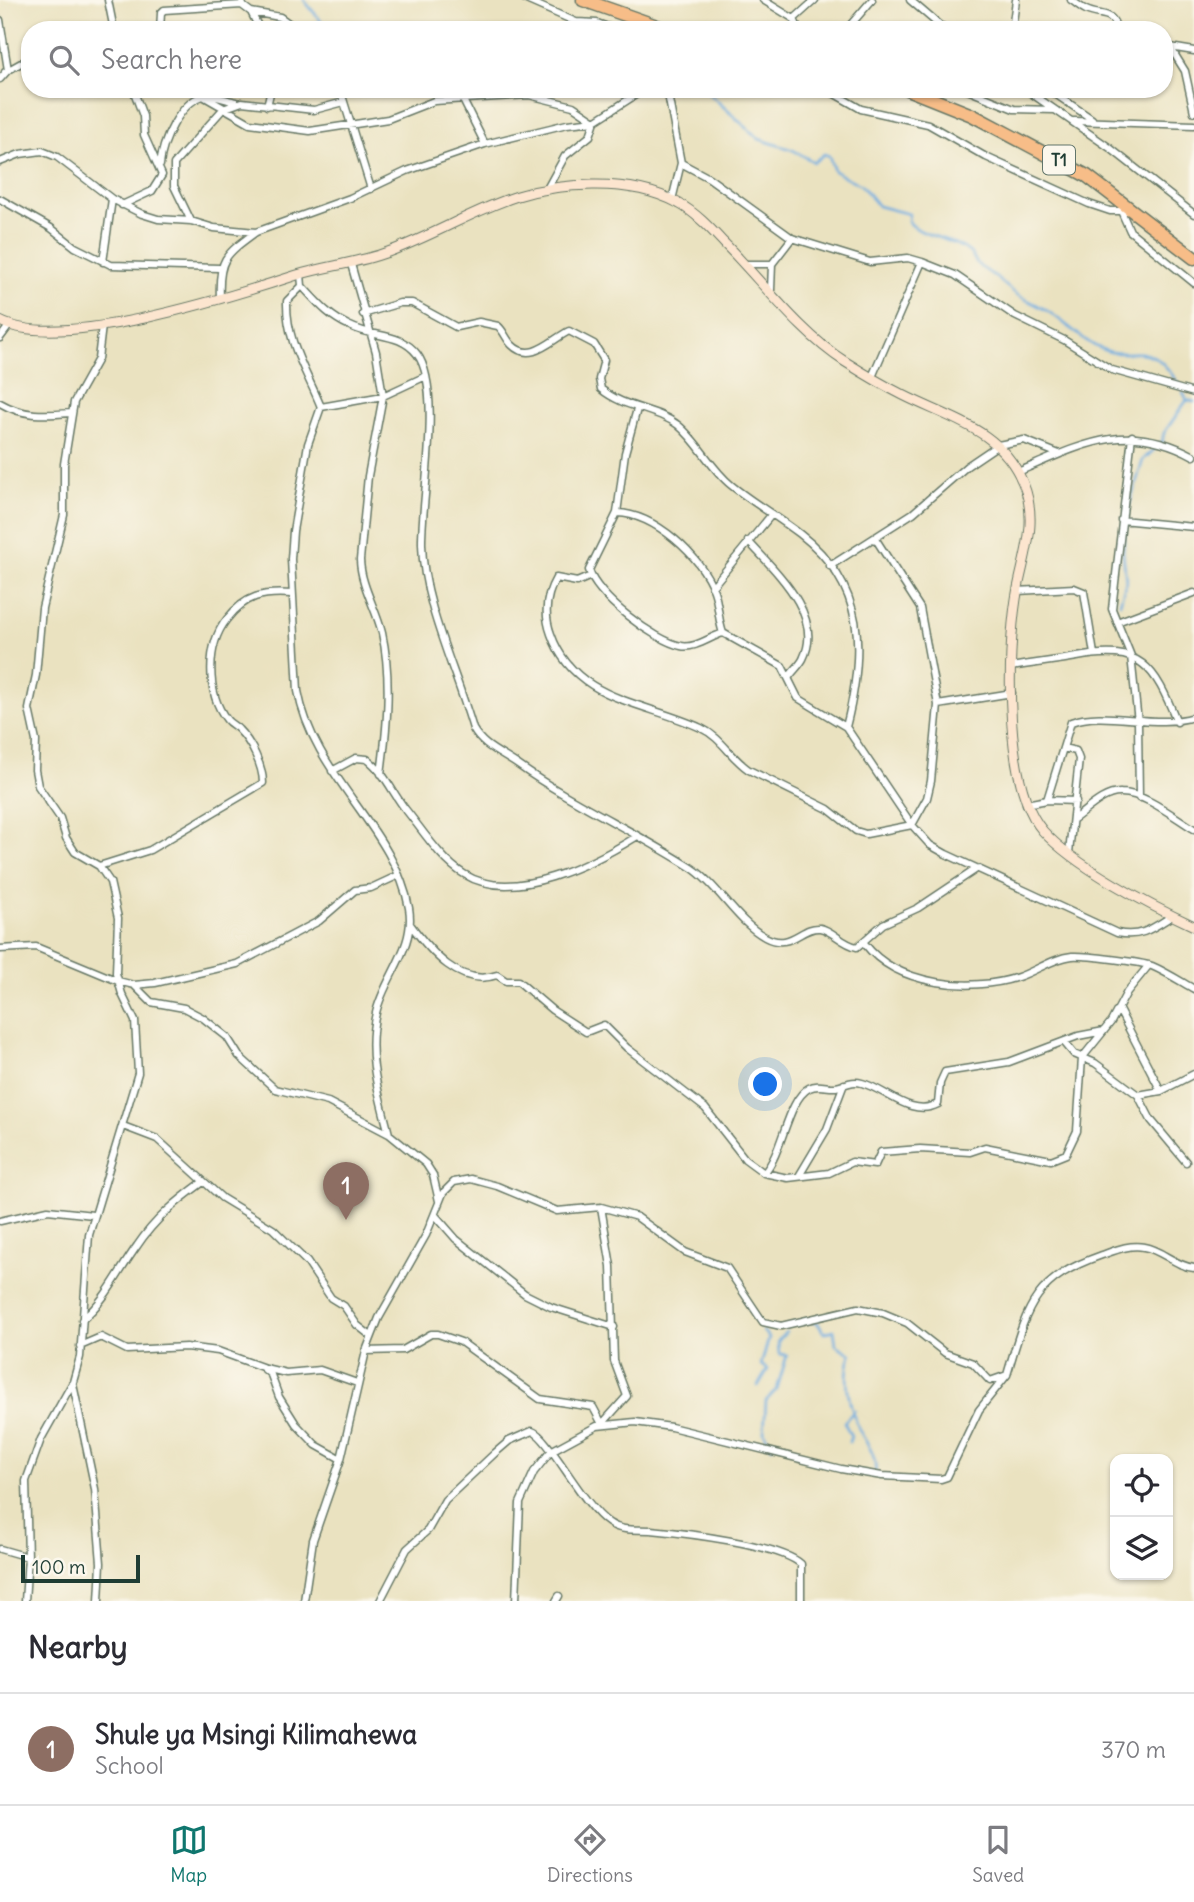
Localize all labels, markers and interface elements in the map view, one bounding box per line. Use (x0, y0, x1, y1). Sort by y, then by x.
search box (21, 21, 1173, 98)
icon: search (45, 41, 83, 79)
text: Search here (101, 43, 242, 76)
road number: T1 (1043, 146, 1075, 174)
your location (748, 1067, 782, 1101)
pin: 1 (323, 1162, 369, 1220)
map controls (1110, 1454, 1173, 1580)
button: locate (1110, 1454, 1173, 1517)
button: layers (1110, 1517, 1173, 1580)
scale bar (21, 1552, 140, 1584)
text: 100 m (32, 1555, 86, 1579)
text: Nearby (28, 1628, 128, 1666)
text: Shule ya Msingi Kilimahewa (95, 1718, 417, 1751)
text: 1 (46, 1735, 56, 1764)
text: 370 m (1101, 1735, 1166, 1764)
text: School (95, 1751, 164, 1780)
tab: Map (170, 1821, 208, 1887)
tab: Directions (547, 1821, 633, 1887)
tab: Saved (972, 1821, 1024, 1887)

